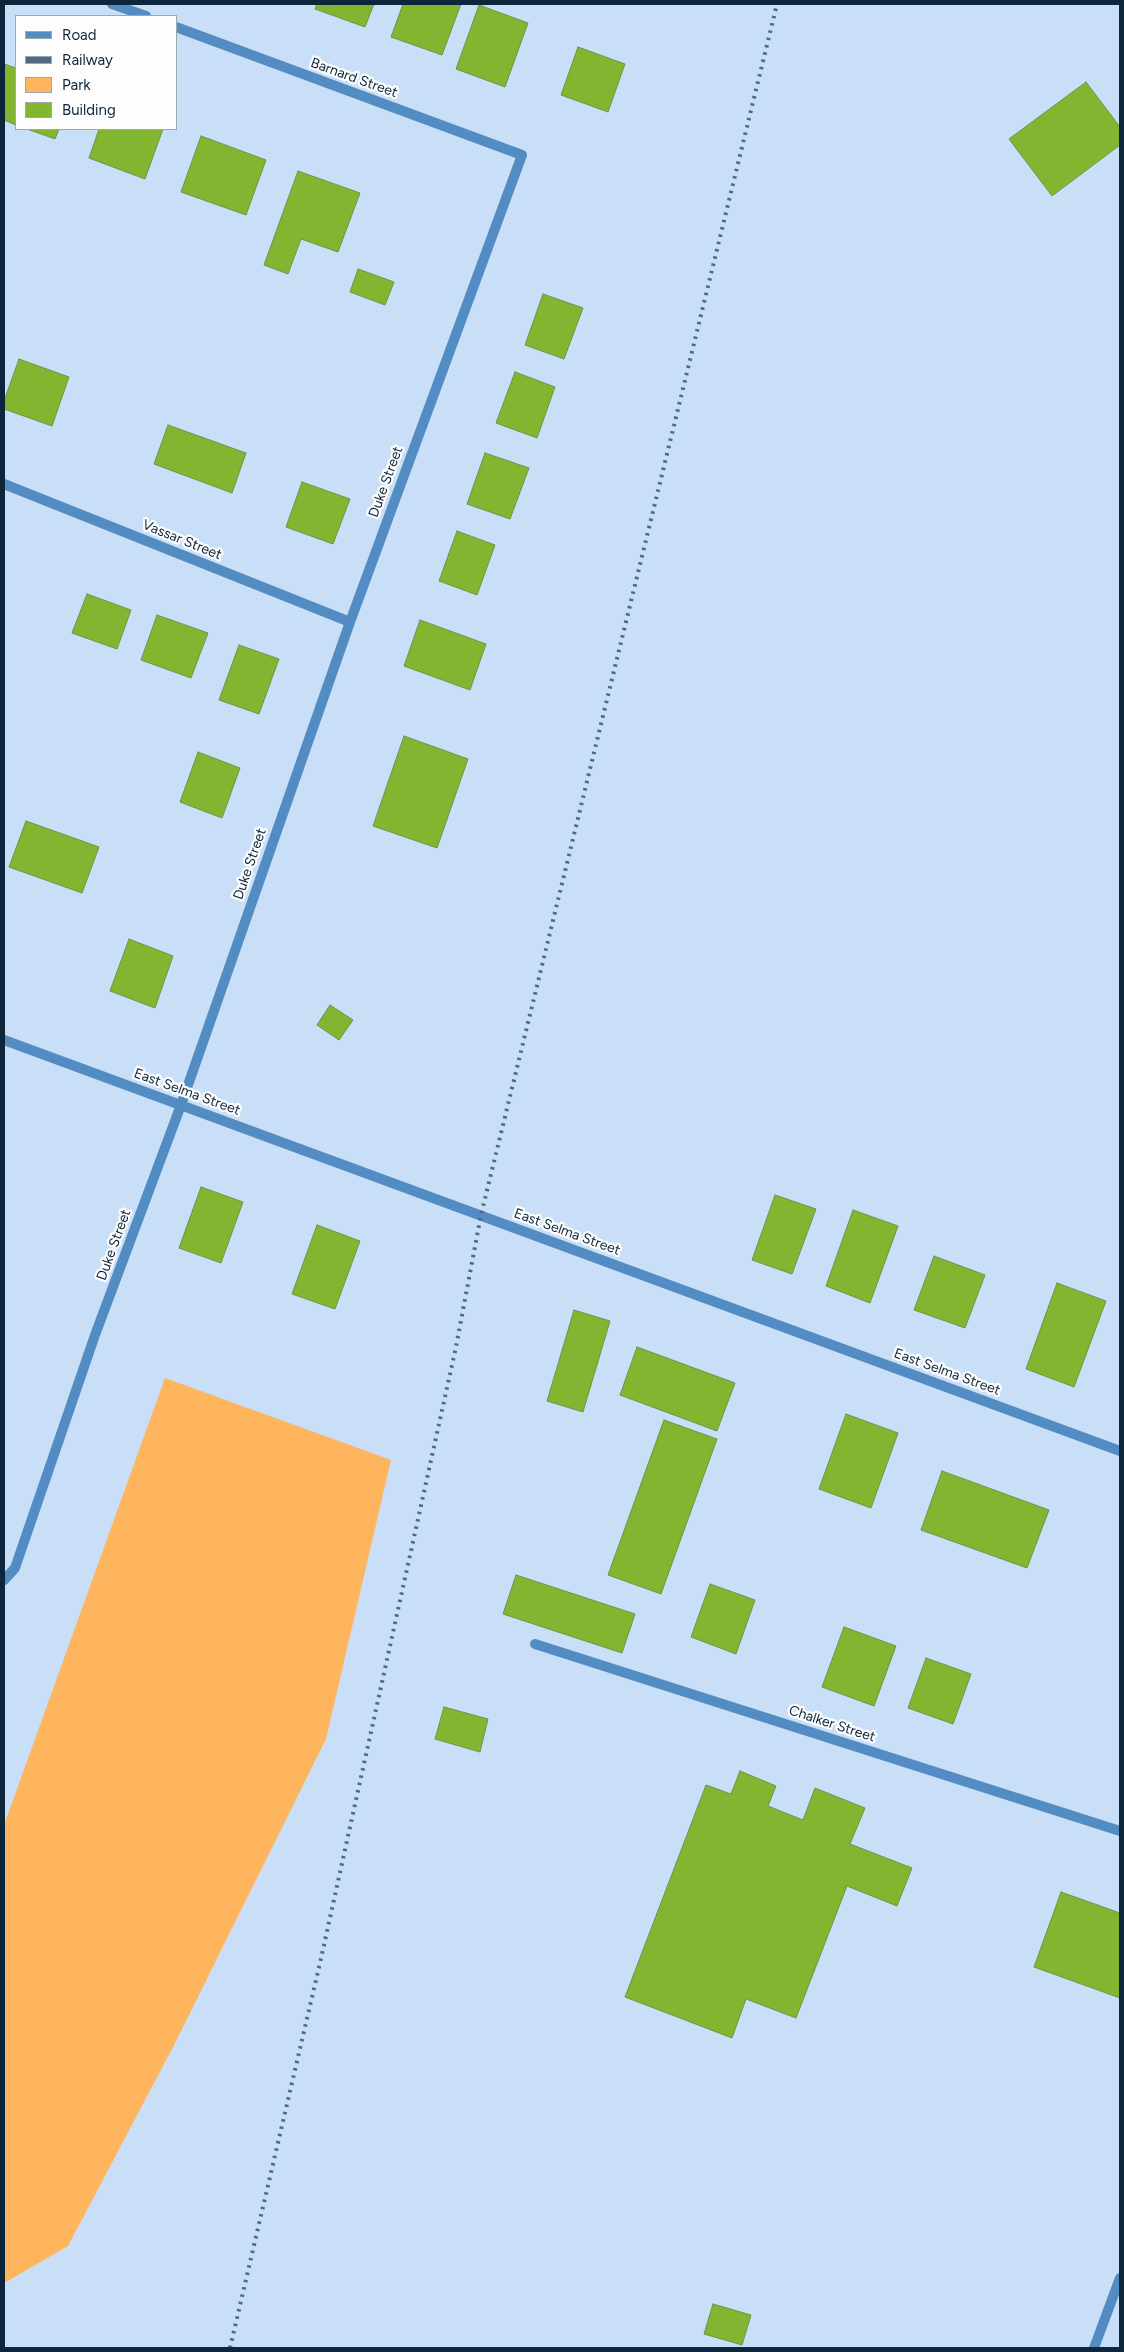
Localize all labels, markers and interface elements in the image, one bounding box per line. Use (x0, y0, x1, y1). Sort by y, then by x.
legend (15, 15, 178, 130)
text: Road (62, 26, 97, 44)
text: Railway (62, 51, 113, 69)
street label: Barnard Street (308, 55, 400, 101)
text: Park (62, 76, 91, 94)
text: Building (62, 101, 116, 119)
street label: Duke Street (365, 444, 407, 520)
street label: Vassar Street (140, 517, 224, 563)
street label: Duke Street (230, 826, 270, 902)
street label: East Selma Street (132, 1065, 242, 1119)
street label: East Selma Street (512, 1205, 622, 1259)
street label: Duke Street (93, 1207, 135, 1283)
street label: East Selma Street (892, 1345, 1002, 1399)
street label: Chalker Street (787, 1702, 877, 1746)

